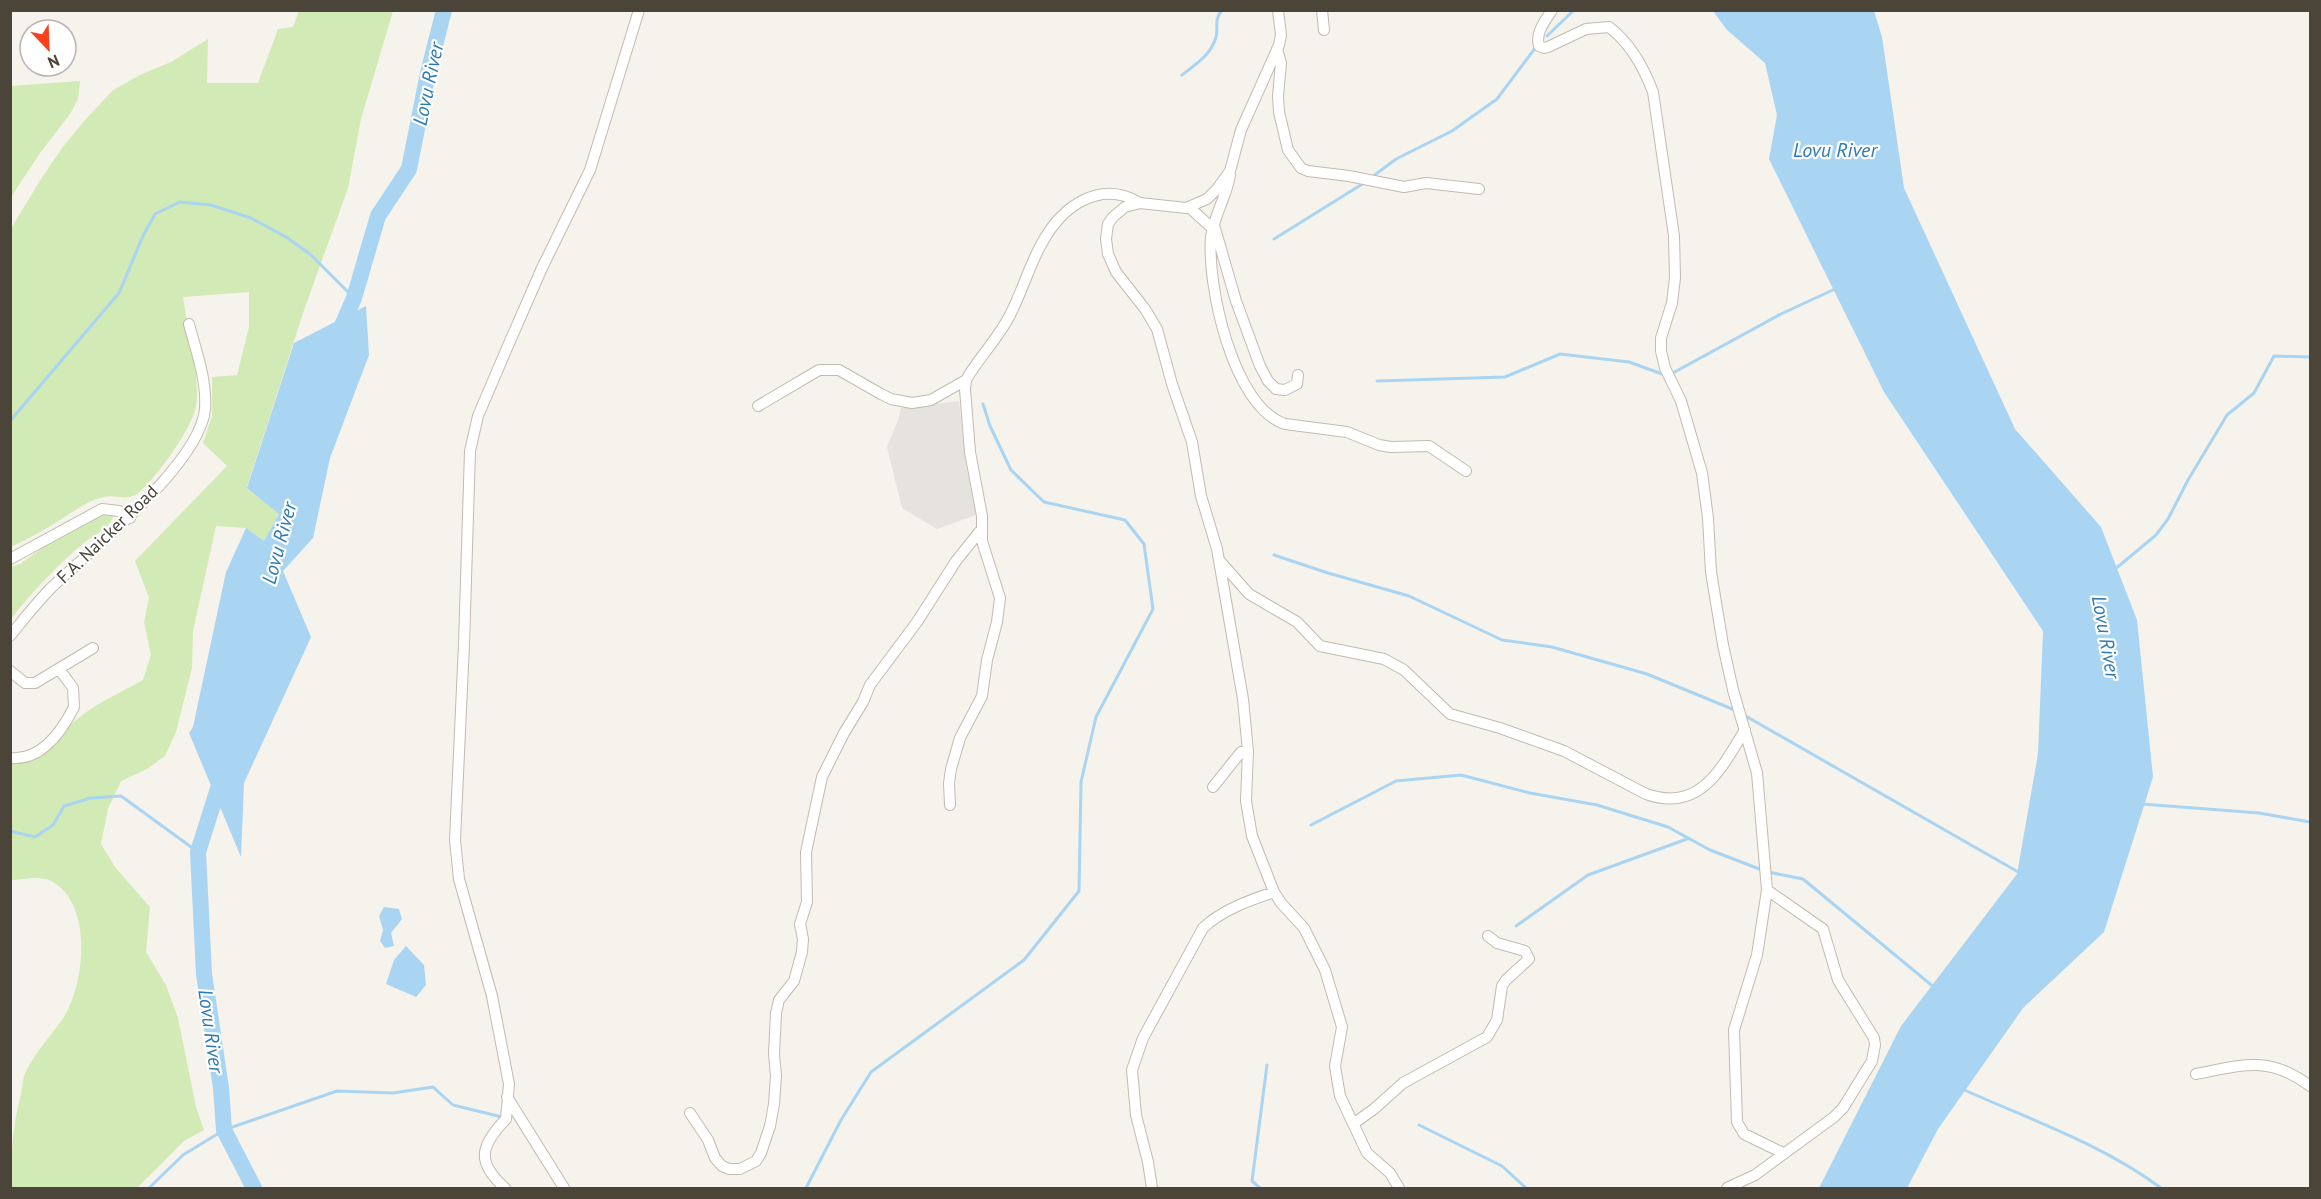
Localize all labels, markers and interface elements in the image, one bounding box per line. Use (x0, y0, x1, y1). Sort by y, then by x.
north arrow (18, 18, 78, 78)
water label: Lovu River (407, 39, 450, 128)
text: N (45, 51, 63, 73)
water label: Lovu River (1793, 137, 1878, 163)
street label: F.A. Naicker Road (52, 480, 162, 588)
water label: Lovu River (256, 498, 303, 587)
water label: Lovu River (2086, 593, 2126, 682)
water label: Lovu River (192, 988, 230, 1076)

